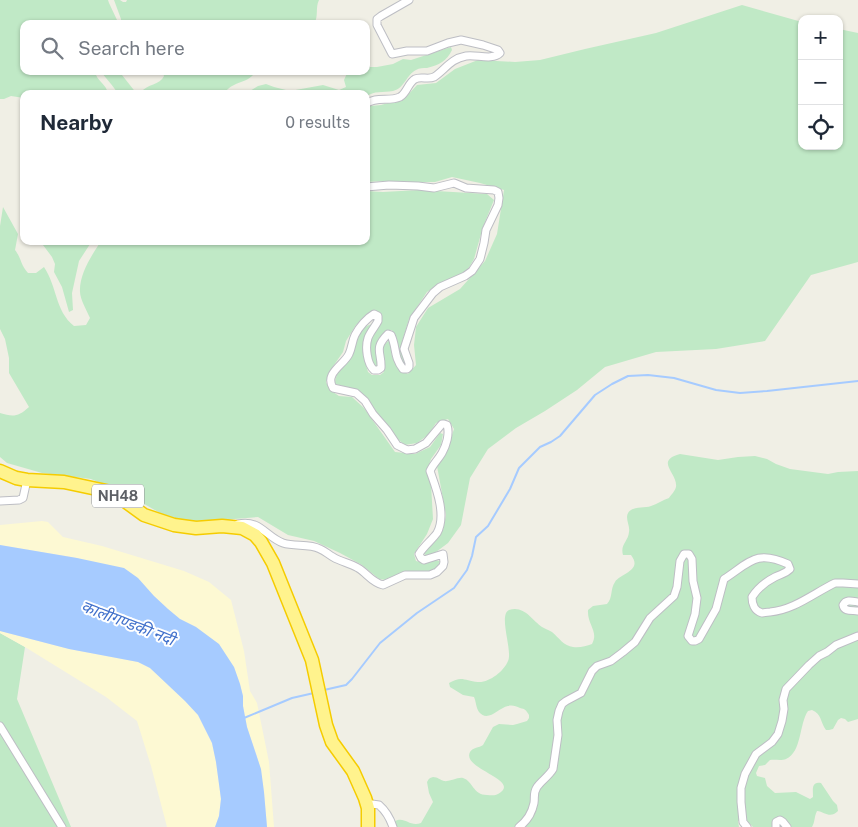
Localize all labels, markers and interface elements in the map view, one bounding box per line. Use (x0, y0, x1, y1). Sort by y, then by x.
map controls (798, 15, 843, 150)
button: + (798, 15, 843, 60)
search box (20, 20, 370, 75)
icon: search (38, 34, 66, 62)
text: Search here (78, 37, 185, 59)
button: − (798, 60, 843, 105)
button: locate (798, 105, 843, 150)
text: Nearby (40, 110, 113, 135)
text: 0 results (285, 113, 350, 132)
road number: NH48 (92, 484, 144, 508)
water label: कालीगण्डकी नदी (79, 596, 180, 651)

